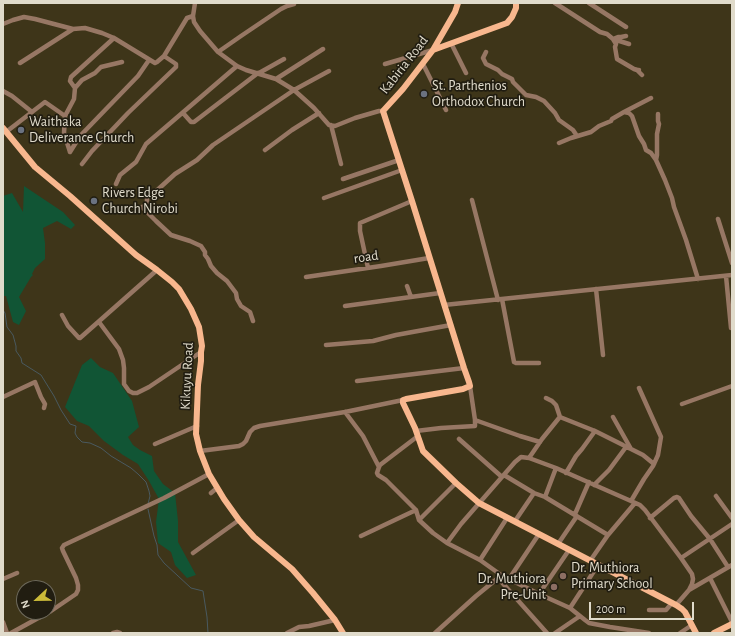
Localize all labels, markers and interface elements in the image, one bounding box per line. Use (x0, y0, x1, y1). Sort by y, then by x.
street label: Kabiria Road (376, 33, 432, 97)
place label: St. Parthenios Orthodox Church (432, 78, 525, 110)
marker: St. Parthenios Orthodox Church (419, 89, 429, 99)
place label: Waithaka Deliverance Church (29, 114, 134, 146)
marker: Waithaka Deliverance Church (16, 125, 26, 135)
place label: Rivers Edge Church Nirobi (102, 185, 178, 218)
marker: Rivers Edge Church Nirobi (89, 196, 99, 206)
street label: road (352, 247, 380, 267)
street label: Kikuyu Road (177, 342, 197, 410)
place label: Dr. Muthiora Primary School (571, 560, 653, 592)
place label: Dr. Muthiora Pre-Unit (477, 571, 546, 604)
marker: Dr. Muthiora Primary School (558, 571, 568, 581)
north arrow (16, 580, 56, 620)
marker: Dr. Muthiora Pre-Unit (549, 582, 559, 592)
scale bar (591, 594, 696, 620)
text: N (19, 599, 32, 610)
text: 200 m (596, 603, 626, 615)

